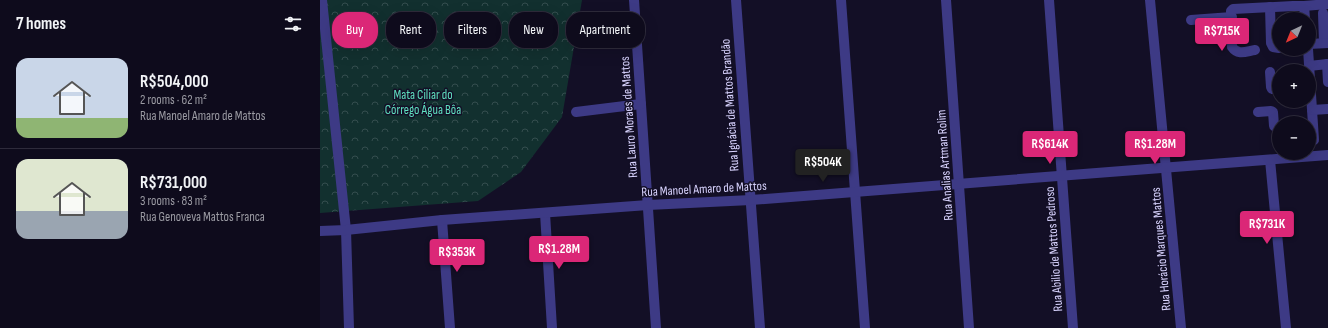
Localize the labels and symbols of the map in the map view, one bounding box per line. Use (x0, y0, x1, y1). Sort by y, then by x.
north arrow (1272, 12, 1316, 56)
pin: R$715K (1189, 18, 1255, 52)
street label: Rua Ignácia de Mattos Brandão (717, 38, 743, 172)
street label: Rua Lauro Moraes de Mattos (617, 55, 641, 178)
park label: Mata Ciliar do Córrego Água Bôa (385, 87, 461, 118)
street label: Rua Analias Artman Rolim (933, 109, 957, 221)
pin: R$614K (1017, 131, 1083, 165)
pin: R$1.28M (1118, 131, 1192, 165)
pin: R$504K (790, 149, 856, 183)
street label: Rua Manoel Amaro de Mattos (641, 178, 767, 200)
street label: Rua Abilio de Mattos Pedroso (1042, 186, 1066, 312)
street label: Rua Horácio Marques Mattos (1148, 186, 1174, 311)
pin: R$731K (1234, 211, 1300, 245)
pin: R$1.28M (522, 236, 596, 270)
pin: R$353K (424, 239, 490, 273)

